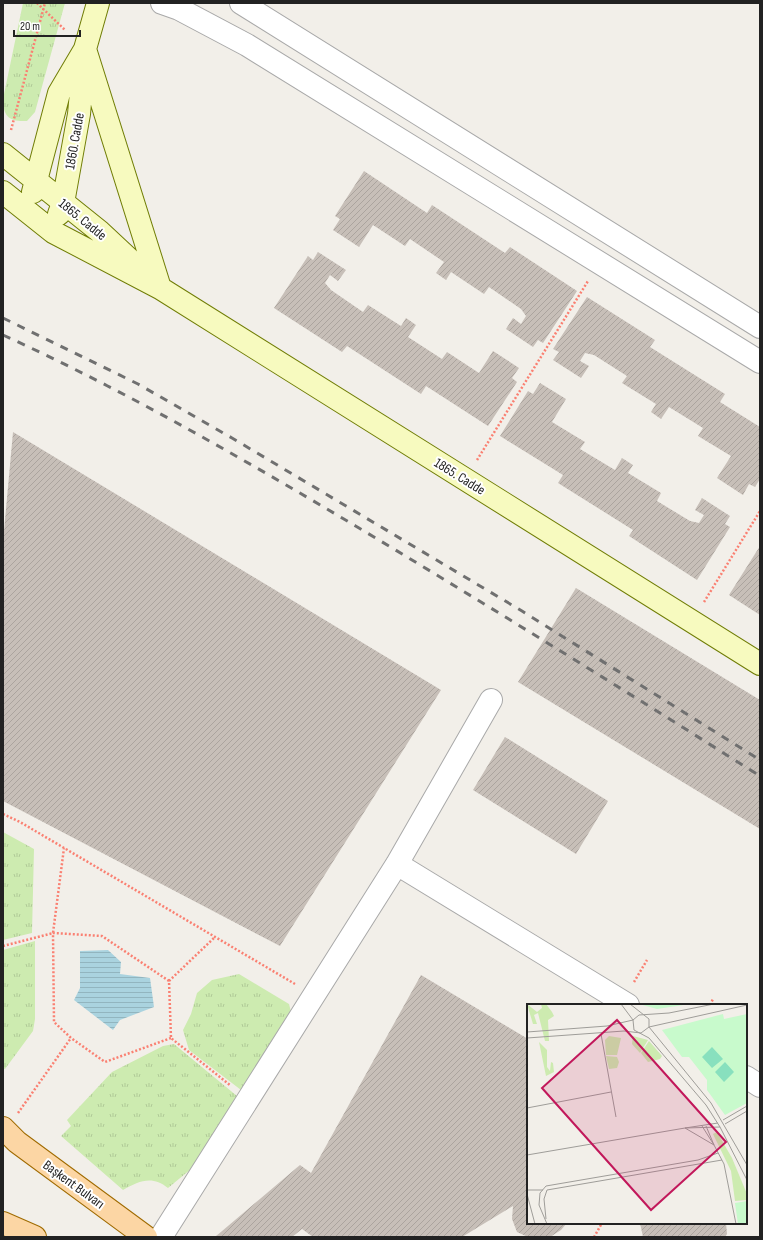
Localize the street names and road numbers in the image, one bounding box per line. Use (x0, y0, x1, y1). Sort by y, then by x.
street label: 1860. Cadde (61, 111, 88, 171)
street label: 1865. Cadde (55, 195, 110, 244)
street label: 1865. Cadde (431, 454, 488, 499)
street label: Başkent Bulvarı (40, 1156, 108, 1212)

